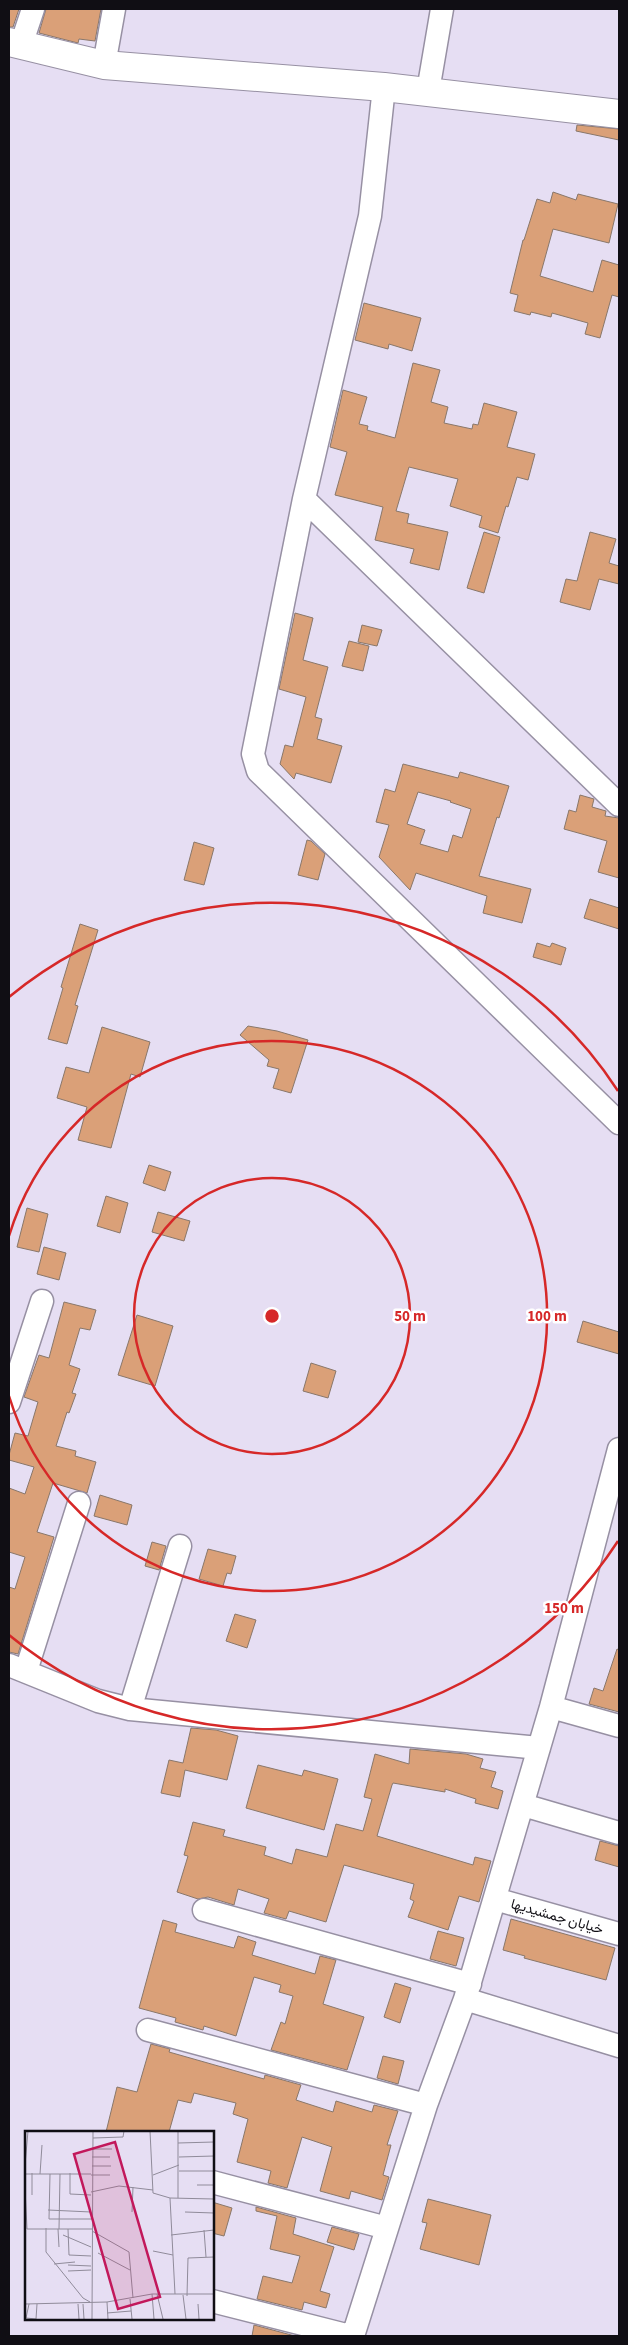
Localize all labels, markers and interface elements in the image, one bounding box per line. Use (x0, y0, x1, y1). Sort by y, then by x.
text: 50 m (394, 1306, 426, 1327)
text: 100 m (527, 1306, 567, 1327)
centre of rings (263, 1307, 281, 1325)
text: 150 m (544, 1598, 584, 1619)
street label: خیابان جمشیدیها (508, 1894, 606, 1940)
inset map (25, 2131, 214, 2320)

